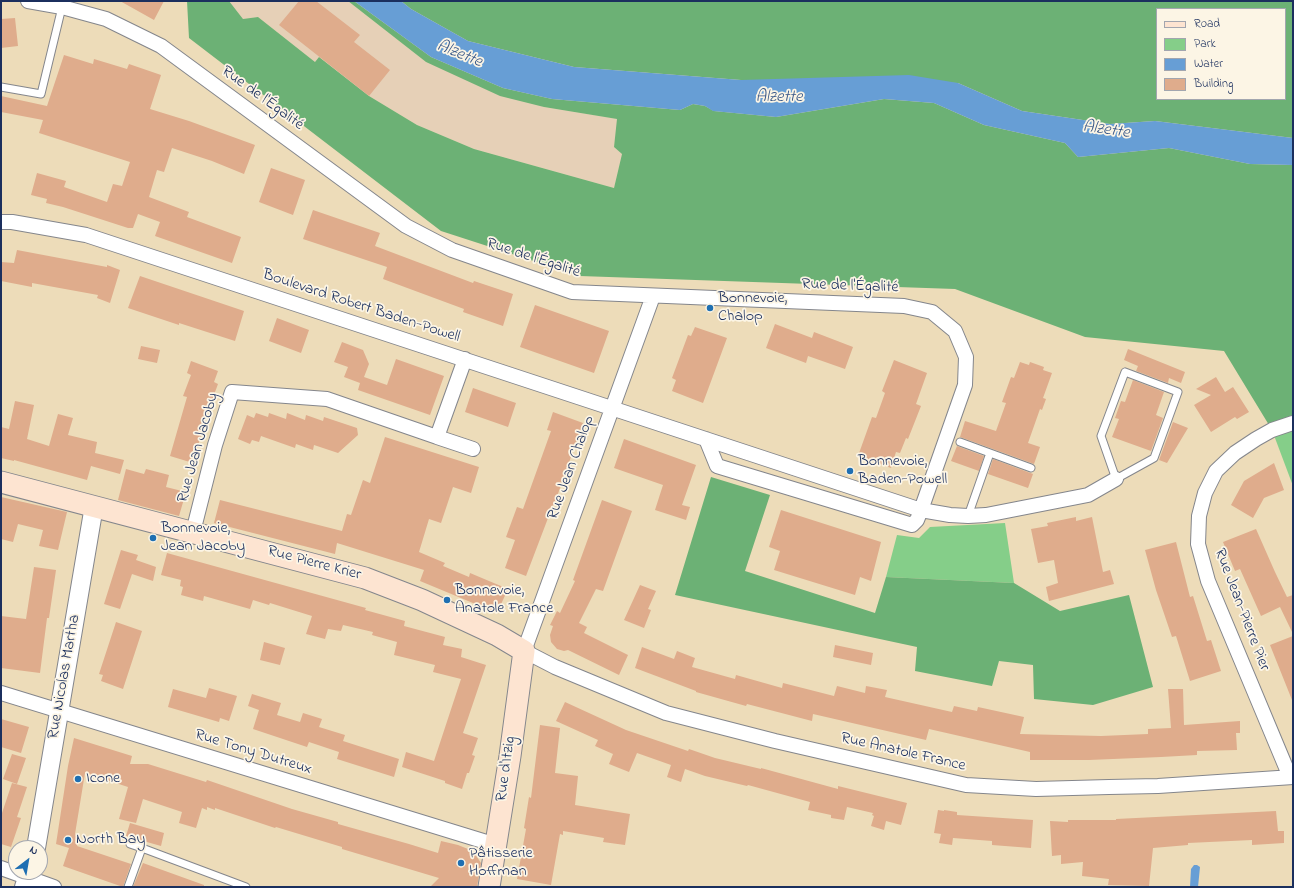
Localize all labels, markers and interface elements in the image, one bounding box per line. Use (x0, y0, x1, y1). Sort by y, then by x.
legend (1156, 8, 1286, 100)
text: Road (1194, 15, 1220, 33)
text: Park (1194, 35, 1216, 53)
water label: Alzette (433, 37, 485, 73)
text: Water (1194, 55, 1223, 73)
street label: Rue de l'Égalité (217, 63, 307, 135)
text: Building (1194, 75, 1233, 93)
water label: Alzette (755, 88, 803, 108)
water label: Alzette (1081, 118, 1131, 144)
street label: Rue de l'Égalité (484, 235, 582, 283)
street label: Boulevard Robert Baden-Powell (260, 266, 462, 348)
street label: Rue de l'Égalité (801, 276, 899, 298)
place label: Bonnevoie, Chalop (718, 289, 787, 327)
marker: Bonnevoie, Chalop (705, 303, 715, 313)
street label: Rue Jean Jacoby (174, 391, 224, 505)
street label: Rue Jean Chalop (544, 413, 600, 523)
place label: Bonnevoie, Baden-Powell (858, 452, 947, 490)
marker: Bonnevoie, Baden-Powell (845, 466, 855, 476)
place label: Bonnevoie, Jean Jacoby (161, 519, 245, 557)
marker: Bonnevoie, Jean Jacoby (148, 533, 158, 543)
street label: Rue Pierre Krier (265, 542, 363, 586)
street label: Rue Jean-Pierre Pier (1209, 546, 1273, 674)
place label: Bonnevoie, Anatole France (455, 581, 553, 619)
marker: Bonnevoie, Anatole France (442, 595, 452, 605)
street label: Rue Nicolas Martha (45, 613, 85, 741)
street label: Rue Tony Dutreux (192, 726, 314, 780)
street label: Rue Anatole France (839, 729, 967, 777)
street label: Rue d'Itzig (493, 735, 521, 803)
place label: Icone (86, 769, 120, 789)
marker: Icone (73, 774, 83, 784)
place label: North Bay (76, 830, 145, 850)
marker: North Bay (63, 835, 73, 845)
north arrow (8, 840, 48, 880)
text: N (26, 842, 41, 859)
place label: Pâtisserie Hoffman (469, 844, 533, 882)
marker: Pâtisserie Hoffman (456, 858, 466, 868)

